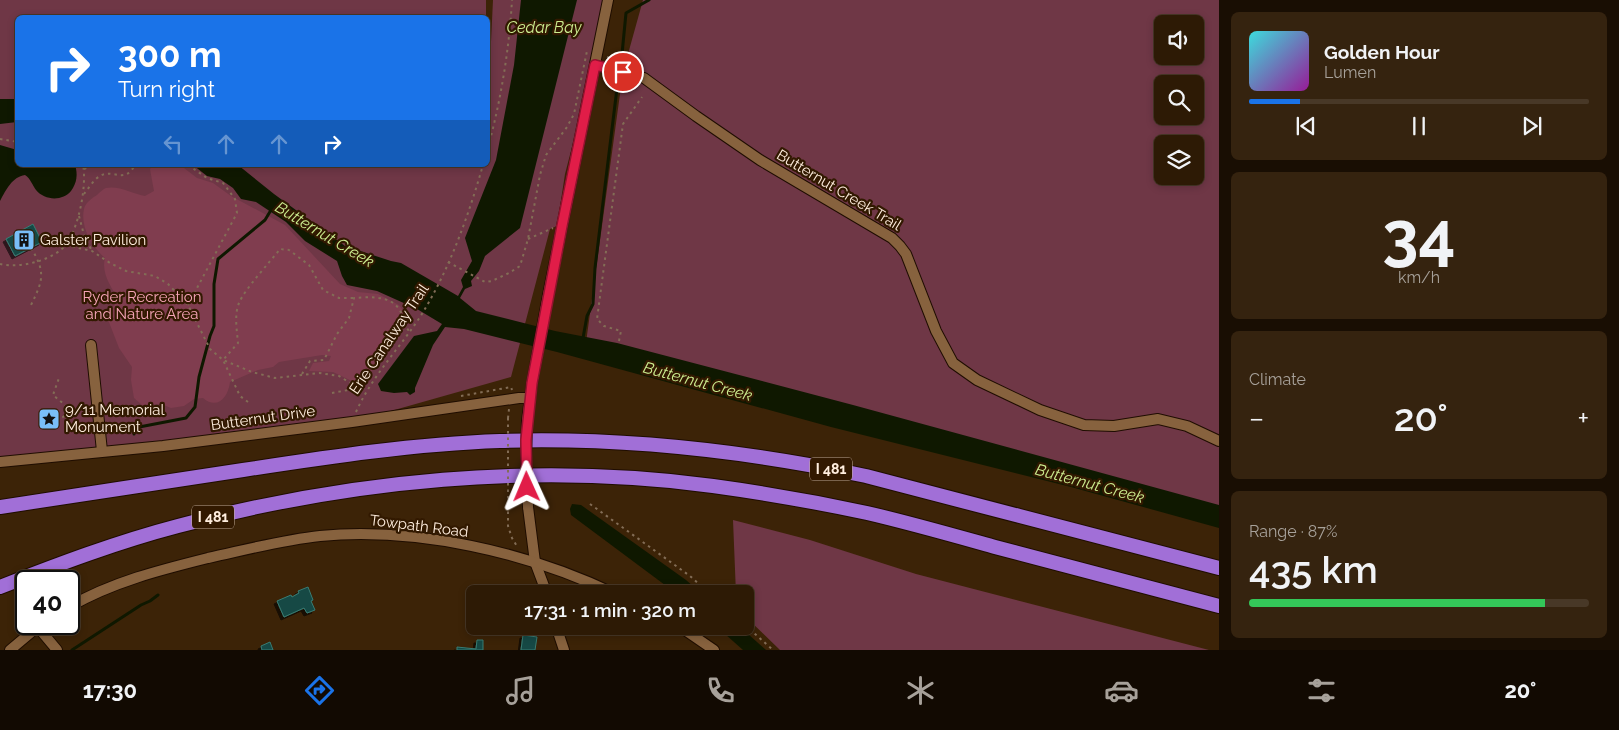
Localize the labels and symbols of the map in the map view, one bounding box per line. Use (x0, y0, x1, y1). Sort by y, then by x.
water label: Cedar Bay (507, 18, 583, 37)
pin (602, 51, 644, 93)
street label: Butternut Creek Trail (773, 146, 905, 235)
water label: Butternut Creek (272, 197, 378, 272)
building icon: Galster Pavilion (12, 228, 36, 252)
place label: Galster Pavilion (40, 231, 146, 249)
street label: Erie Canalway Trail (345, 280, 433, 398)
park label: Ryder Recreation and Nature Area (82, 288, 202, 323)
water label: Butternut Creek (641, 358, 755, 405)
place label: 9/11 Memorial Monument (65, 401, 165, 436)
street label: Butternut Drive (210, 402, 317, 434)
place icon: 9/11 Memorial Monument (37, 407, 61, 431)
road number: I 481 (810, 458, 852, 480)
position arrow (500, 460, 552, 512)
water label: Butternut Creek (1033, 460, 1147, 507)
road number: I 481 (192, 506, 234, 528)
street label: Towpath Road (369, 511, 469, 541)
speed limit sign: 40 (15, 570, 80, 635)

